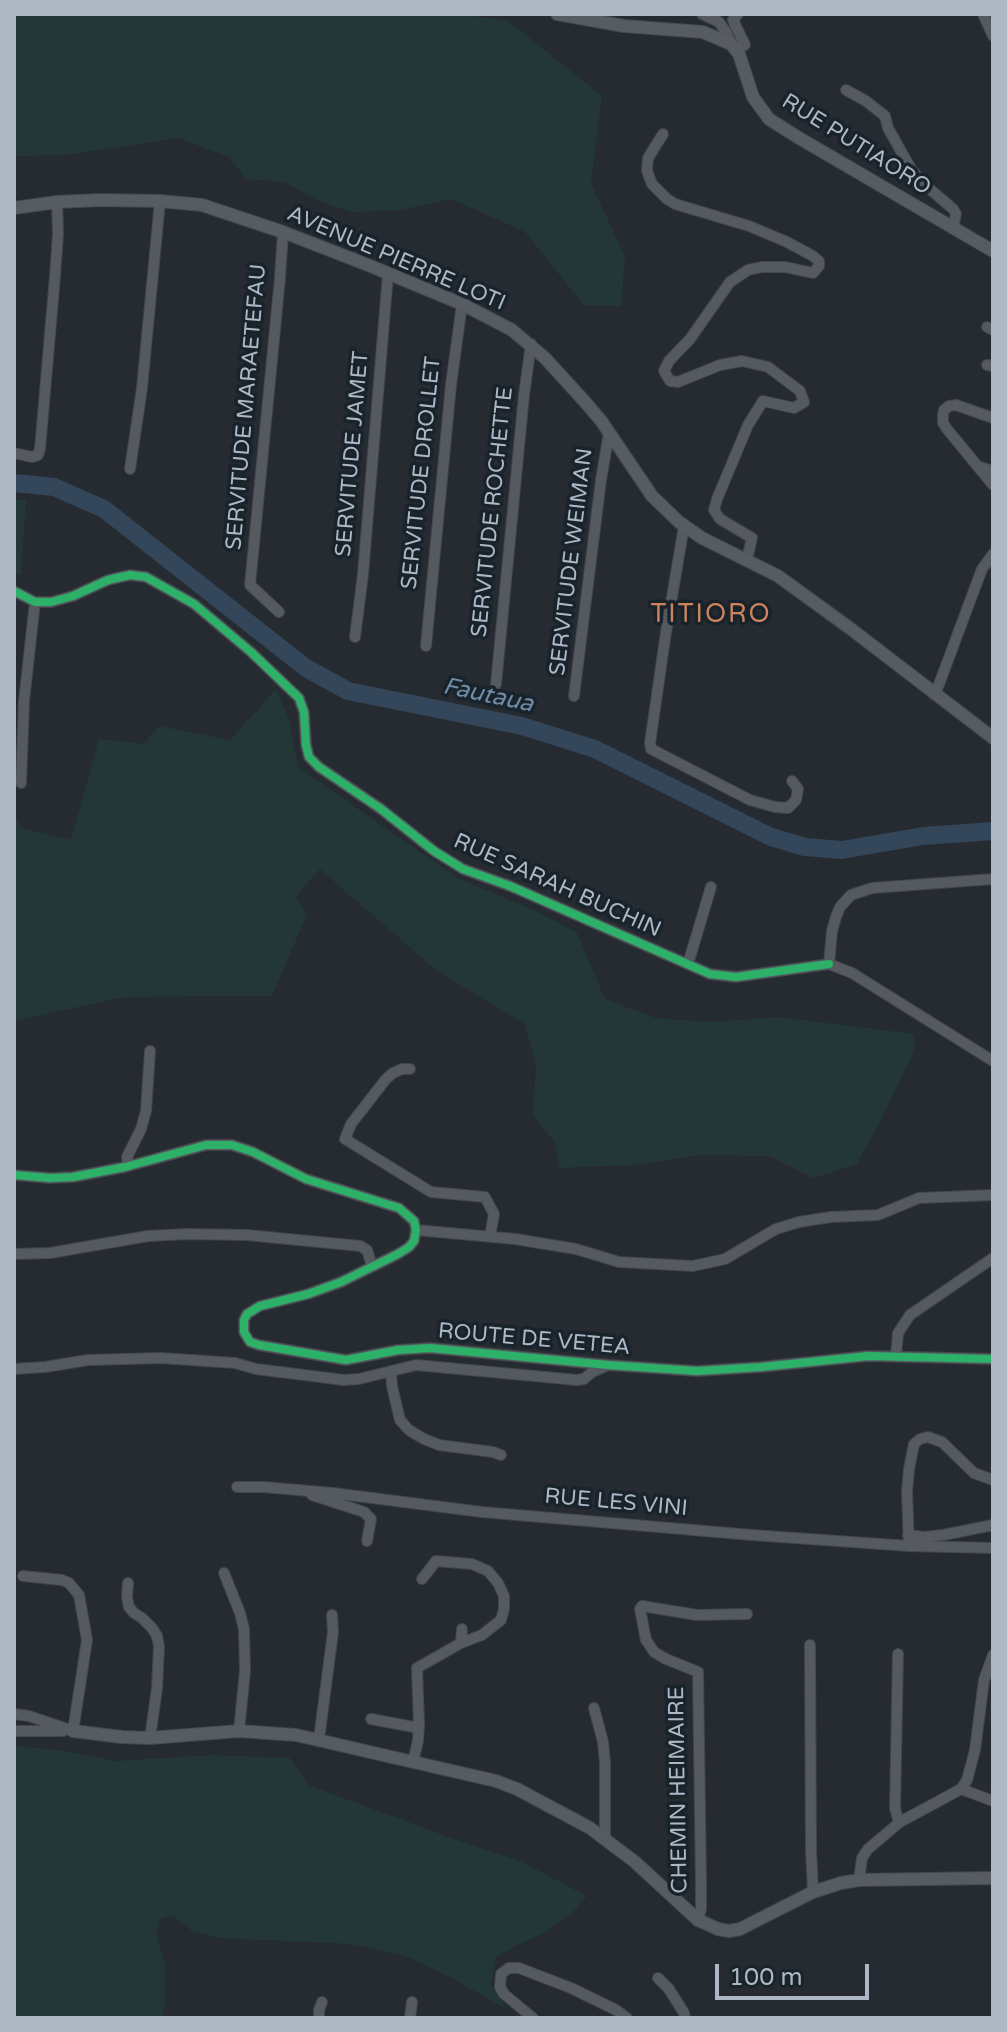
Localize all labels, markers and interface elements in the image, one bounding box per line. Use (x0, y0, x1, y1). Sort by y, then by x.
street label: RUE PUTIAORO (777, 89, 935, 201)
street label: AVENUE PIERRE LOTI (283, 201, 509, 317)
street label: SERVITUDE MARAETEFAU (221, 263, 273, 551)
street label: SERVITUDE JAMET (331, 350, 375, 558)
street label: SERVITUDE DROLLET (397, 355, 447, 591)
street label: SERVITUDE ROCHETTE (467, 386, 519, 638)
street label: SERVITUDE WEIMAN (545, 447, 599, 677)
district label: TITIORO (650, 599, 772, 631)
water label: Fautaua (440, 672, 536, 720)
street label: RUE SARAH BUCHIN (449, 828, 665, 944)
street label: ROUTE DE VETEA (437, 1318, 631, 1362)
street label: RUE LES VINI (543, 1484, 689, 1522)
street label: CHEMIN HEIMAIRE (664, 1686, 694, 1894)
scale bar (719, 1948, 873, 1998)
text: 100 m (729, 1963, 803, 1992)

